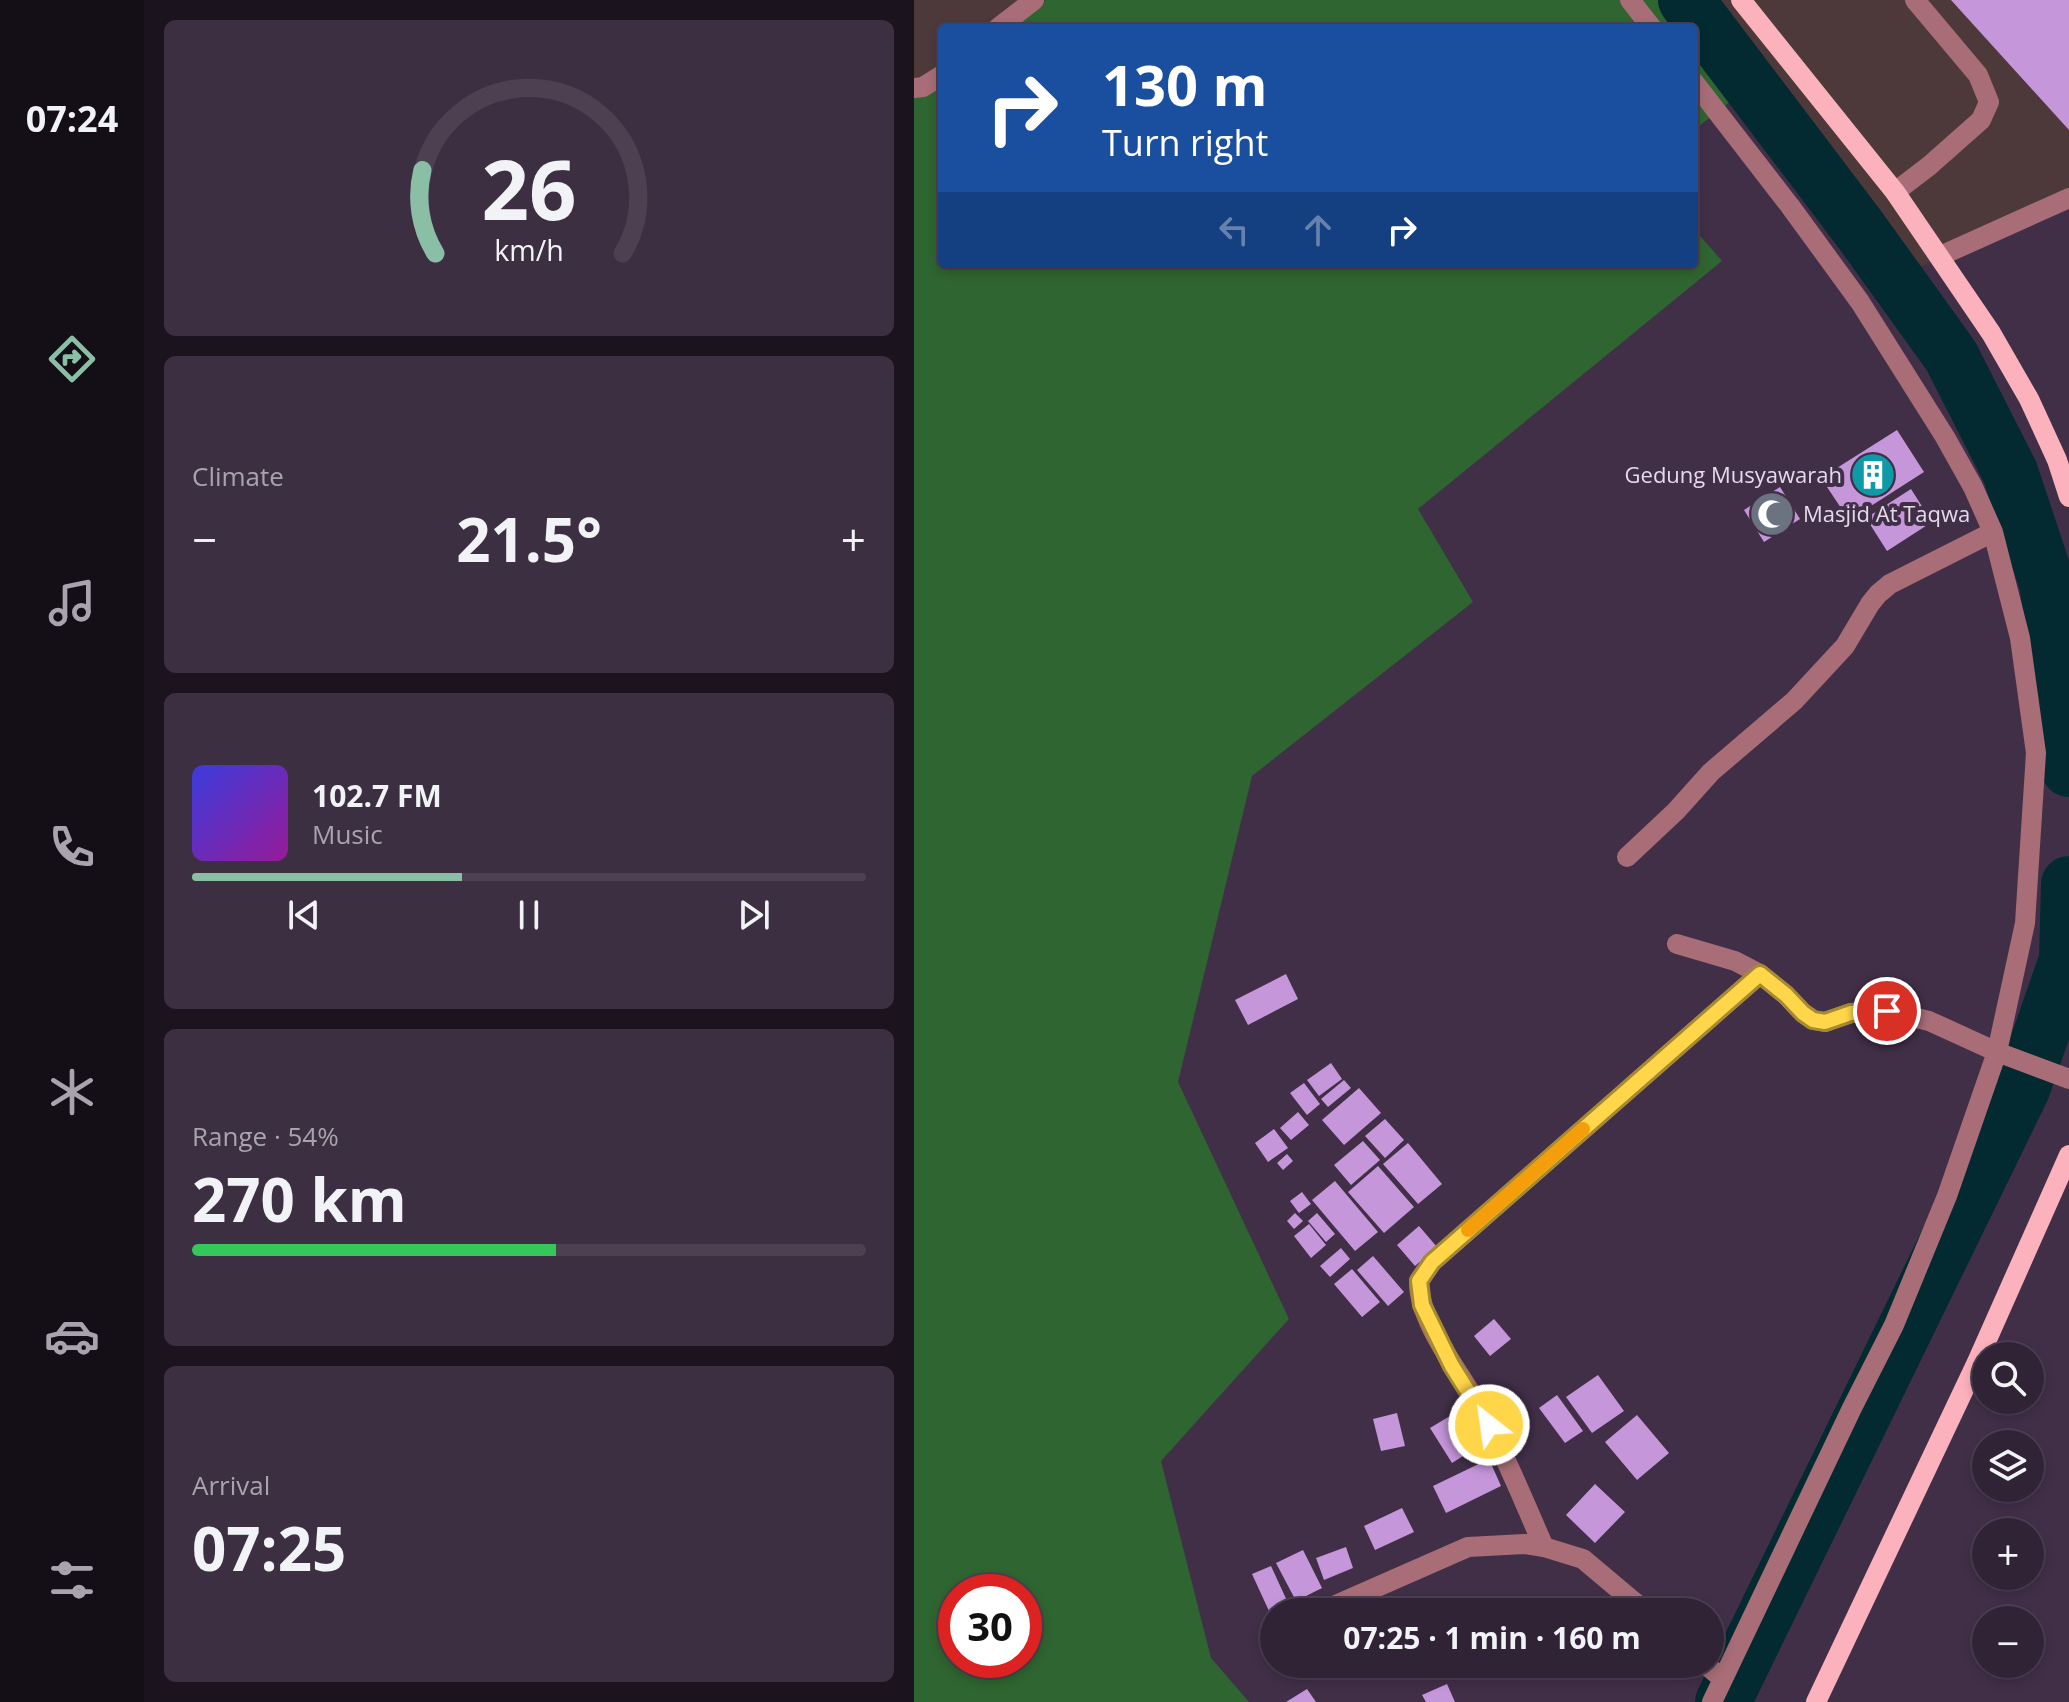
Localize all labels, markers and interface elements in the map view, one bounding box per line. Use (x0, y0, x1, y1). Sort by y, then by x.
text: 130 m (1102, 46, 1268, 122)
icon: right (970, 56, 1074, 160)
text: 07:24 (26, 94, 118, 143)
text: Turn right (1102, 118, 1268, 167)
text: 26 (481, 131, 577, 244)
icon: left (1212, 208, 1256, 252)
icon: ahead (1296, 208, 1340, 252)
icon: right (1380, 208, 1424, 252)
text: km/h (494, 230, 564, 269)
icon: directions (44, 331, 100, 387)
building icon: Gedung Musyawarah (1849, 451, 1897, 499)
text: Climate (192, 458, 284, 494)
place label: Gedung Musyawarah (1625, 459, 1842, 489)
mosque icon: Masjid At Taqwa (1748, 490, 1796, 538)
text: 21.5° (456, 498, 602, 580)
place label: Masjid At Taqwa (1803, 498, 1970, 528)
text: − (192, 509, 217, 569)
text: + (841, 509, 866, 569)
icon: music (44, 575, 100, 631)
text: 102.7 FM (312, 775, 442, 816)
text: Music (312, 816, 383, 852)
icon: phone (44, 819, 100, 875)
icon: previous (282, 893, 326, 937)
icon: pause (507, 893, 551, 937)
icon: next (732, 893, 776, 937)
pin (1853, 977, 1921, 1045)
icon: arrive (1865, 989, 1909, 1033)
icon: climate (44, 1064, 100, 1120)
text: Range · 54% (192, 1118, 339, 1154)
text: 270 km (192, 1158, 407, 1240)
icon: car (44, 1308, 100, 1364)
map controls (1972, 1342, 2044, 1678)
button: search (1972, 1342, 2044, 1414)
position arrow (1447, 1383, 1531, 1467)
button: layers (1972, 1430, 2044, 1502)
text: Arrival (192, 1467, 270, 1503)
text: 07:25 (192, 1507, 346, 1589)
button: + (1972, 1518, 2044, 1590)
icon: filters (44, 1552, 100, 1608)
speed limit sign: 30 (938, 1574, 1042, 1678)
button: − (1972, 1606, 2044, 1678)
text: 07:25 · 1 min · 160 m (1343, 1617, 1641, 1658)

